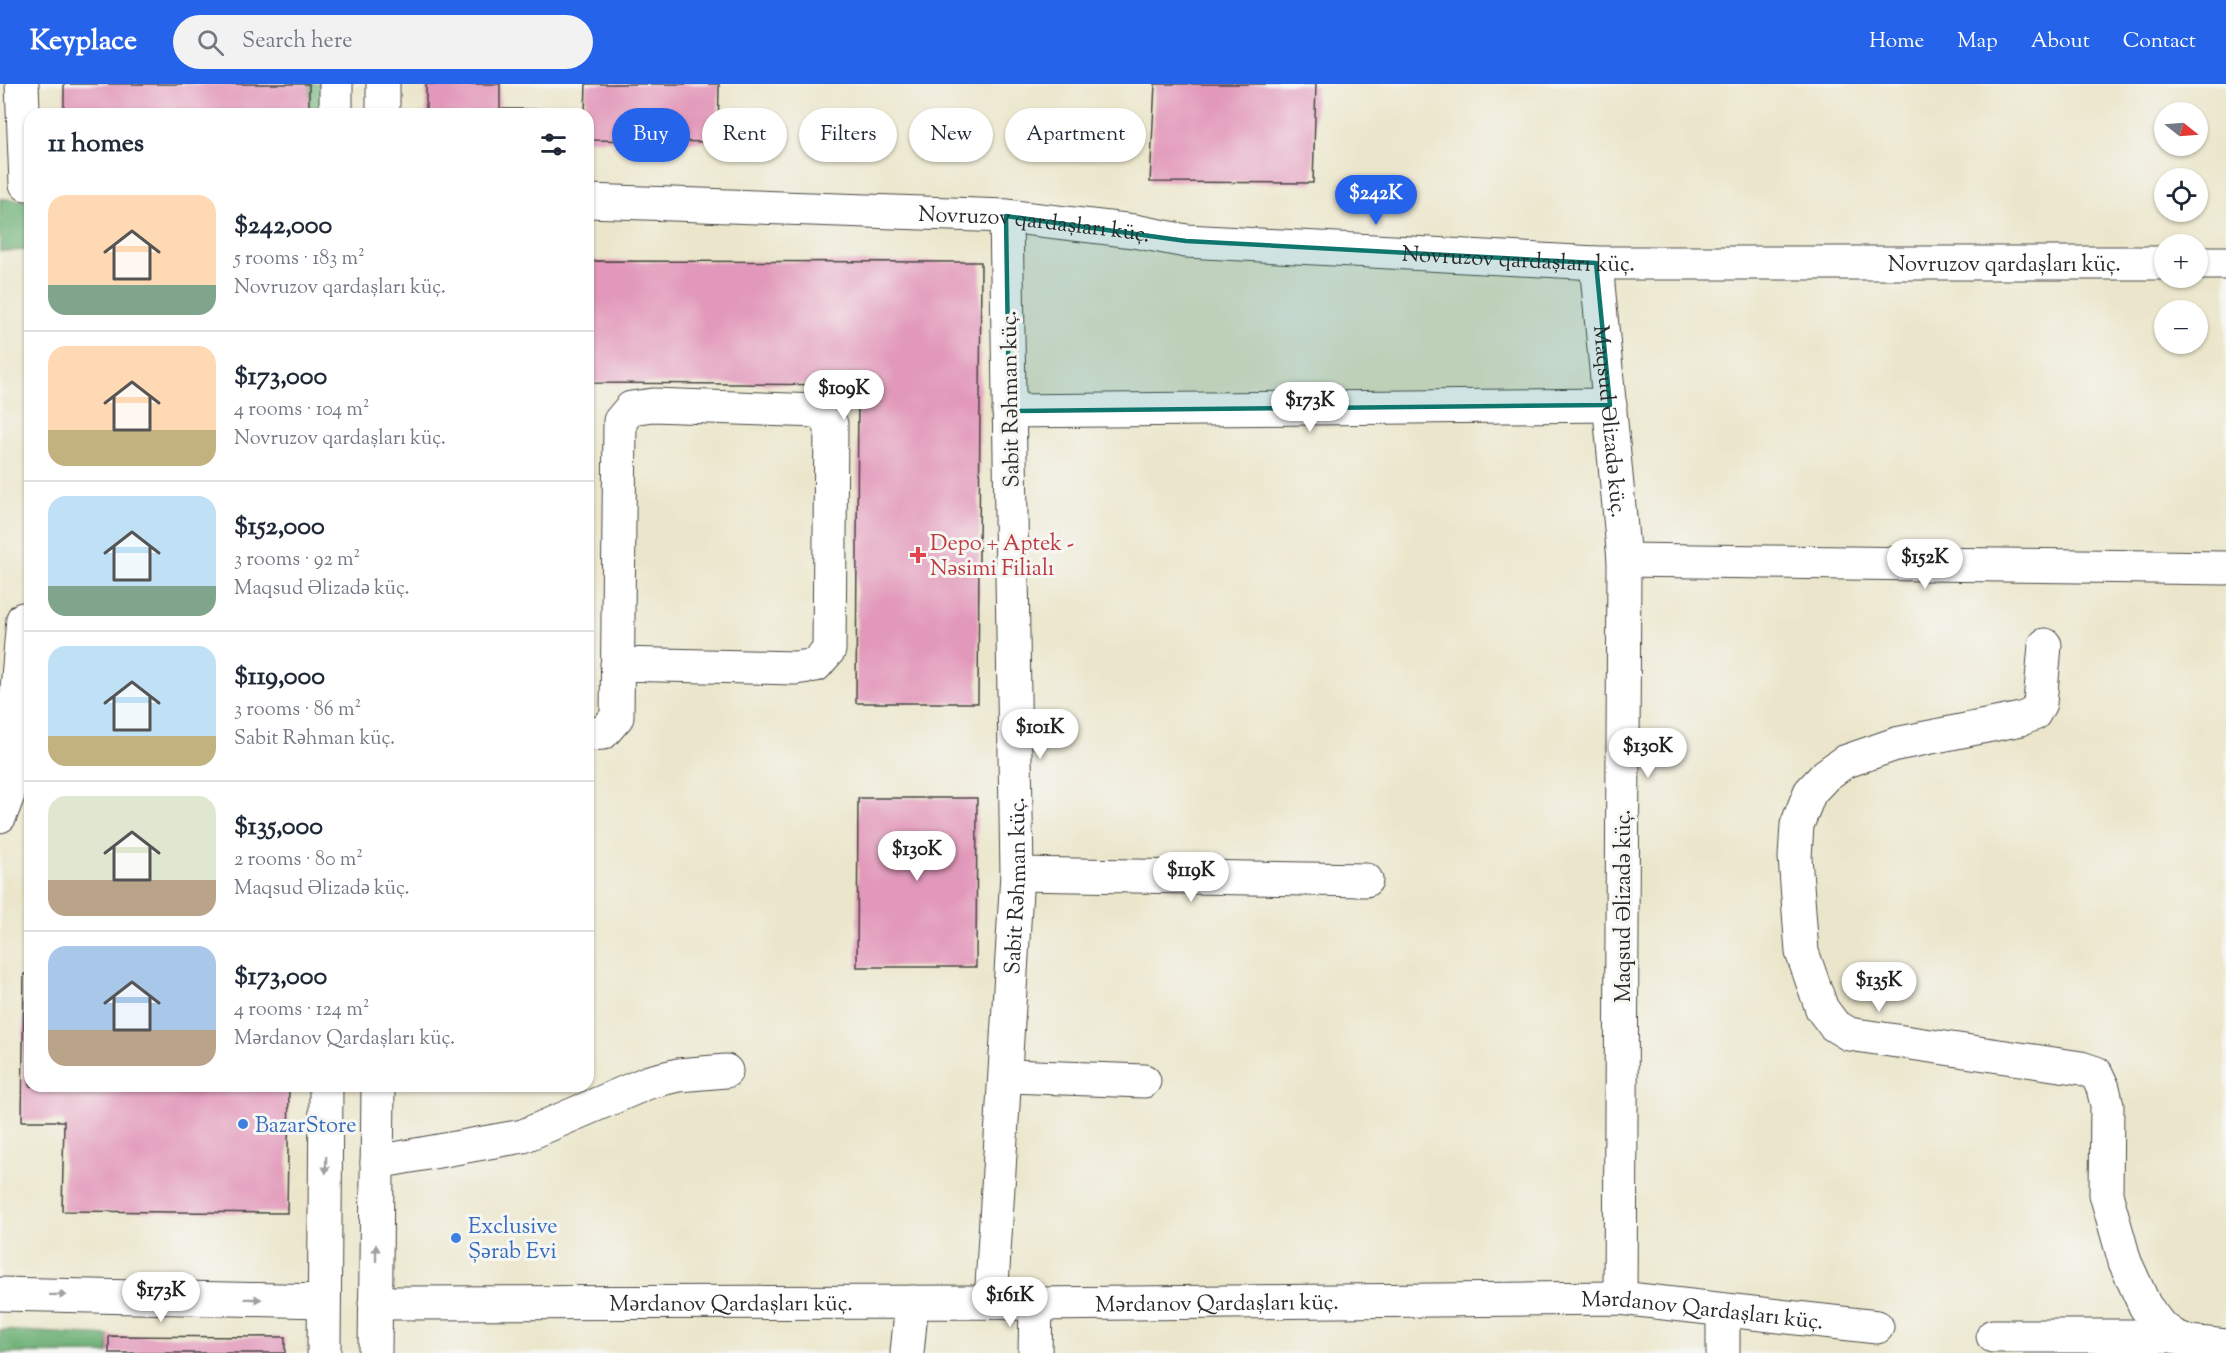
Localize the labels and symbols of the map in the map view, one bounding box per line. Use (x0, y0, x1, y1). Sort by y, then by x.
north arrow (2154, 102, 2208, 156)
pin: $242K (1334, 175, 1418, 226)
street label: Novruzov qardaşları küç. (918, 200, 1153, 253)
street label: Novruzov qardaşları küç. (1401, 240, 1635, 282)
street label: Novruzov qardaşları küç. (1888, 250, 2121, 282)
street label: Sabit Rəhman küç. (994, 310, 1030, 488)
street label: Maqsud Əlizadə küç. (1583, 324, 1633, 519)
pin: $109K (802, 370, 886, 421)
pin: $173K (1268, 382, 1352, 433)
place label: Depo + Aptek - Nəsimi Filialı (930, 529, 1074, 586)
pin: $152K (1883, 539, 1967, 590)
marker: Depo + Aptek - Nəsimi Filialı (911, 548, 925, 562)
pin: $101K (998, 709, 1082, 760)
pin: $130K (1606, 728, 1690, 779)
street label: Sabit Rəhman küç. (998, 797, 1036, 975)
street label: Maqsud Əlizadə küç. (1609, 809, 1641, 1003)
pin: $130K (875, 831, 959, 882)
pin: $119K (1149, 852, 1233, 903)
pin: $135K (1837, 962, 1921, 1013)
place label: BazarStore (255, 1111, 357, 1143)
marker: BazarStore (236, 1117, 250, 1131)
one-way arrow (321, 1156, 331, 1175)
place label: Exclusive Şərab Evi (468, 1212, 557, 1269)
marker: Exclusive Şərab Evi (449, 1231, 463, 1245)
one-way arrow (371, 1243, 381, 1262)
pin: $173K (119, 1272, 203, 1323)
pin: $161K (968, 1277, 1052, 1328)
street label: Mərdanov Qardaşları küç. (1581, 1285, 1825, 1340)
street label: Mərdanov Qardaşları küç. (1095, 1288, 1339, 1322)
street label: Mərdanov Qardaşları küç. (609, 1289, 853, 1322)
one-way arrow (49, 1290, 68, 1300)
one-way arrow (244, 1295, 263, 1304)

